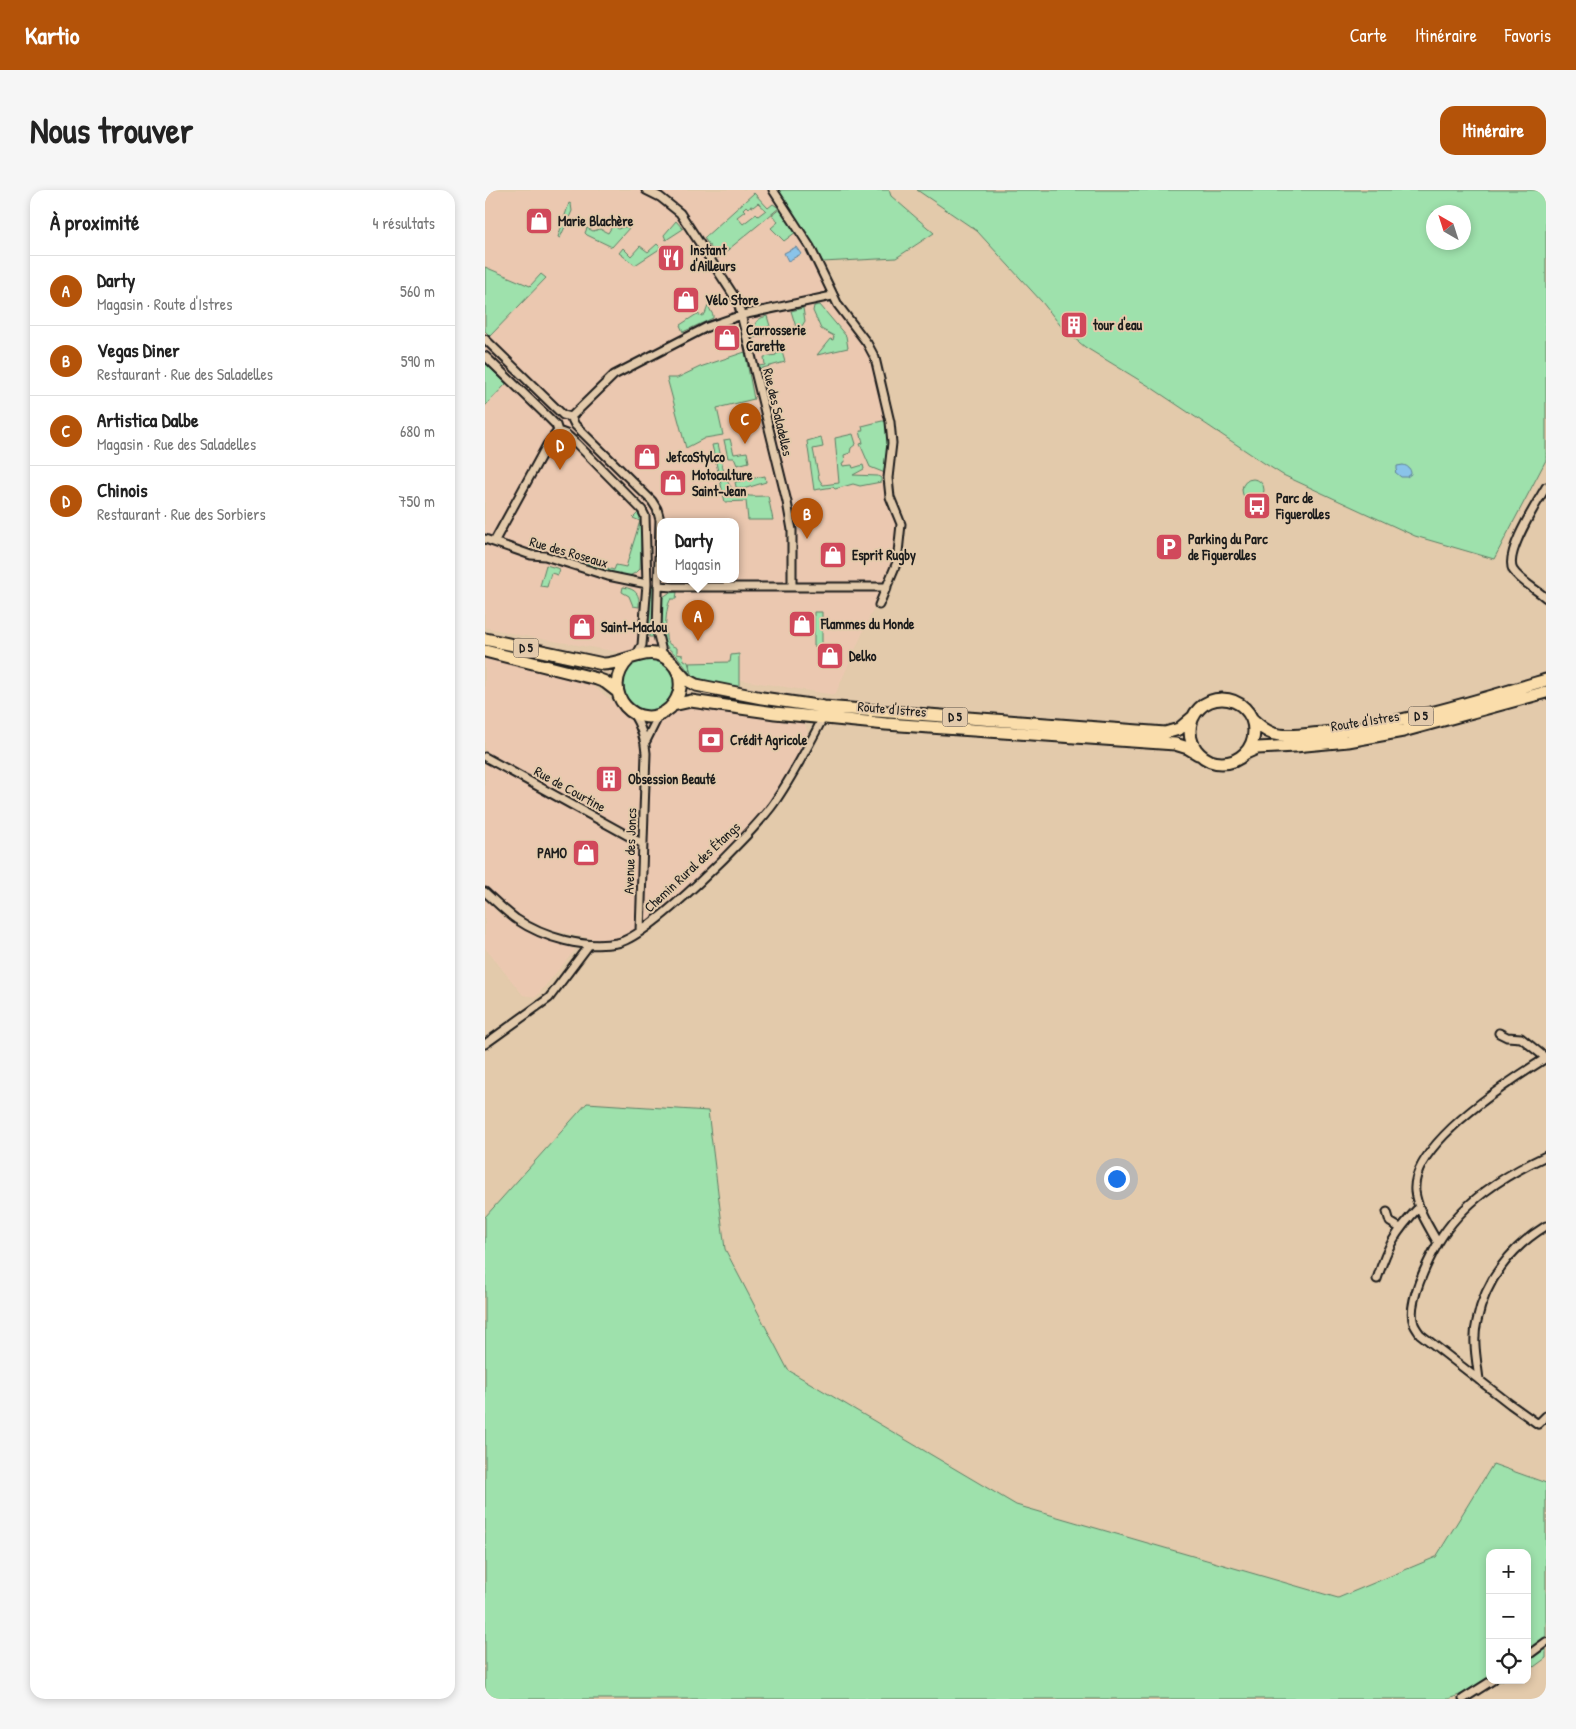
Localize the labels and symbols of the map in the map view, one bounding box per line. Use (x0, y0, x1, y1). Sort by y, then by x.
north arrow (1426, 205, 1471, 250)
shop icon: Marie Blachère (524, 206, 554, 236)
place label: Marie Blachère (558, 211, 634, 230)
place label: Instant d'Ailleurs (690, 240, 736, 275)
restaurant icon: Instant d'Ailleurs (656, 243, 686, 273)
shop icon: Vélo Store (671, 285, 701, 315)
place label: Vélo Store (705, 290, 759, 309)
building icon: tour d'eau (1059, 310, 1089, 340)
place label: tour d'eau (1092, 315, 1142, 334)
place label: Carrosserie Carette (746, 320, 806, 355)
shop icon: Carrosserie Carette (712, 323, 742, 353)
street label: Rue des Saladelles (759, 366, 798, 458)
pin: C (729, 403, 761, 444)
pin: D (544, 429, 576, 470)
shop icon: JefcoStylco (632, 442, 662, 472)
place label: JefcoStylco (666, 447, 725, 468)
place label: Motoculture Saint-Jean (692, 465, 753, 500)
shop icon: Motoculture Saint-Jean (658, 468, 688, 498)
place label: Parc de Figuerolles (1275, 488, 1330, 525)
bus stop icon: Parc de Figuerolles (1242, 491, 1272, 521)
pin: B (791, 498, 823, 539)
place label: Parking du Parc de Figuerolles (1188, 529, 1268, 566)
street label: Rue des Roseaux (528, 531, 611, 572)
parking icon: Parking du Parc de Figuerolles (1154, 532, 1184, 562)
shop icon: Esprit Rugby (818, 540, 848, 570)
place label: Esprit Rugby (852, 545, 916, 566)
pin: A (682, 600, 714, 641)
shop icon: Flammes du Monde (787, 609, 817, 639)
shop icon: Saint-Maclou (567, 612, 597, 642)
place label: Flammes du Monde (820, 614, 915, 633)
place label: Saint-Maclou (601, 617, 667, 636)
road number: D 5 (513, 638, 539, 658)
shop icon: Delko (815, 641, 845, 671)
place label: Delko (849, 646, 877, 665)
street label: Route d'Istres (857, 696, 927, 721)
street label: Route d'Istres (1329, 706, 1400, 735)
road number: D 5 (1409, 706, 1433, 726)
road number: D 5 (943, 708, 967, 726)
bank icon: Crédit Agricole (696, 725, 726, 755)
place label: Crédit Agricole (730, 730, 808, 751)
street label: Rue de Courtine (531, 761, 610, 816)
building icon: Obsession Beauté (594, 764, 624, 794)
place label: Obsession Beauté (628, 769, 716, 788)
street label: Avenue des Joncs (618, 808, 641, 894)
street label: Chemin Rural des Étangs (639, 817, 745, 917)
shop icon: PAMO (571, 838, 601, 868)
place label: PAMO (537, 843, 567, 862)
your location (1104, 1166, 1130, 1192)

